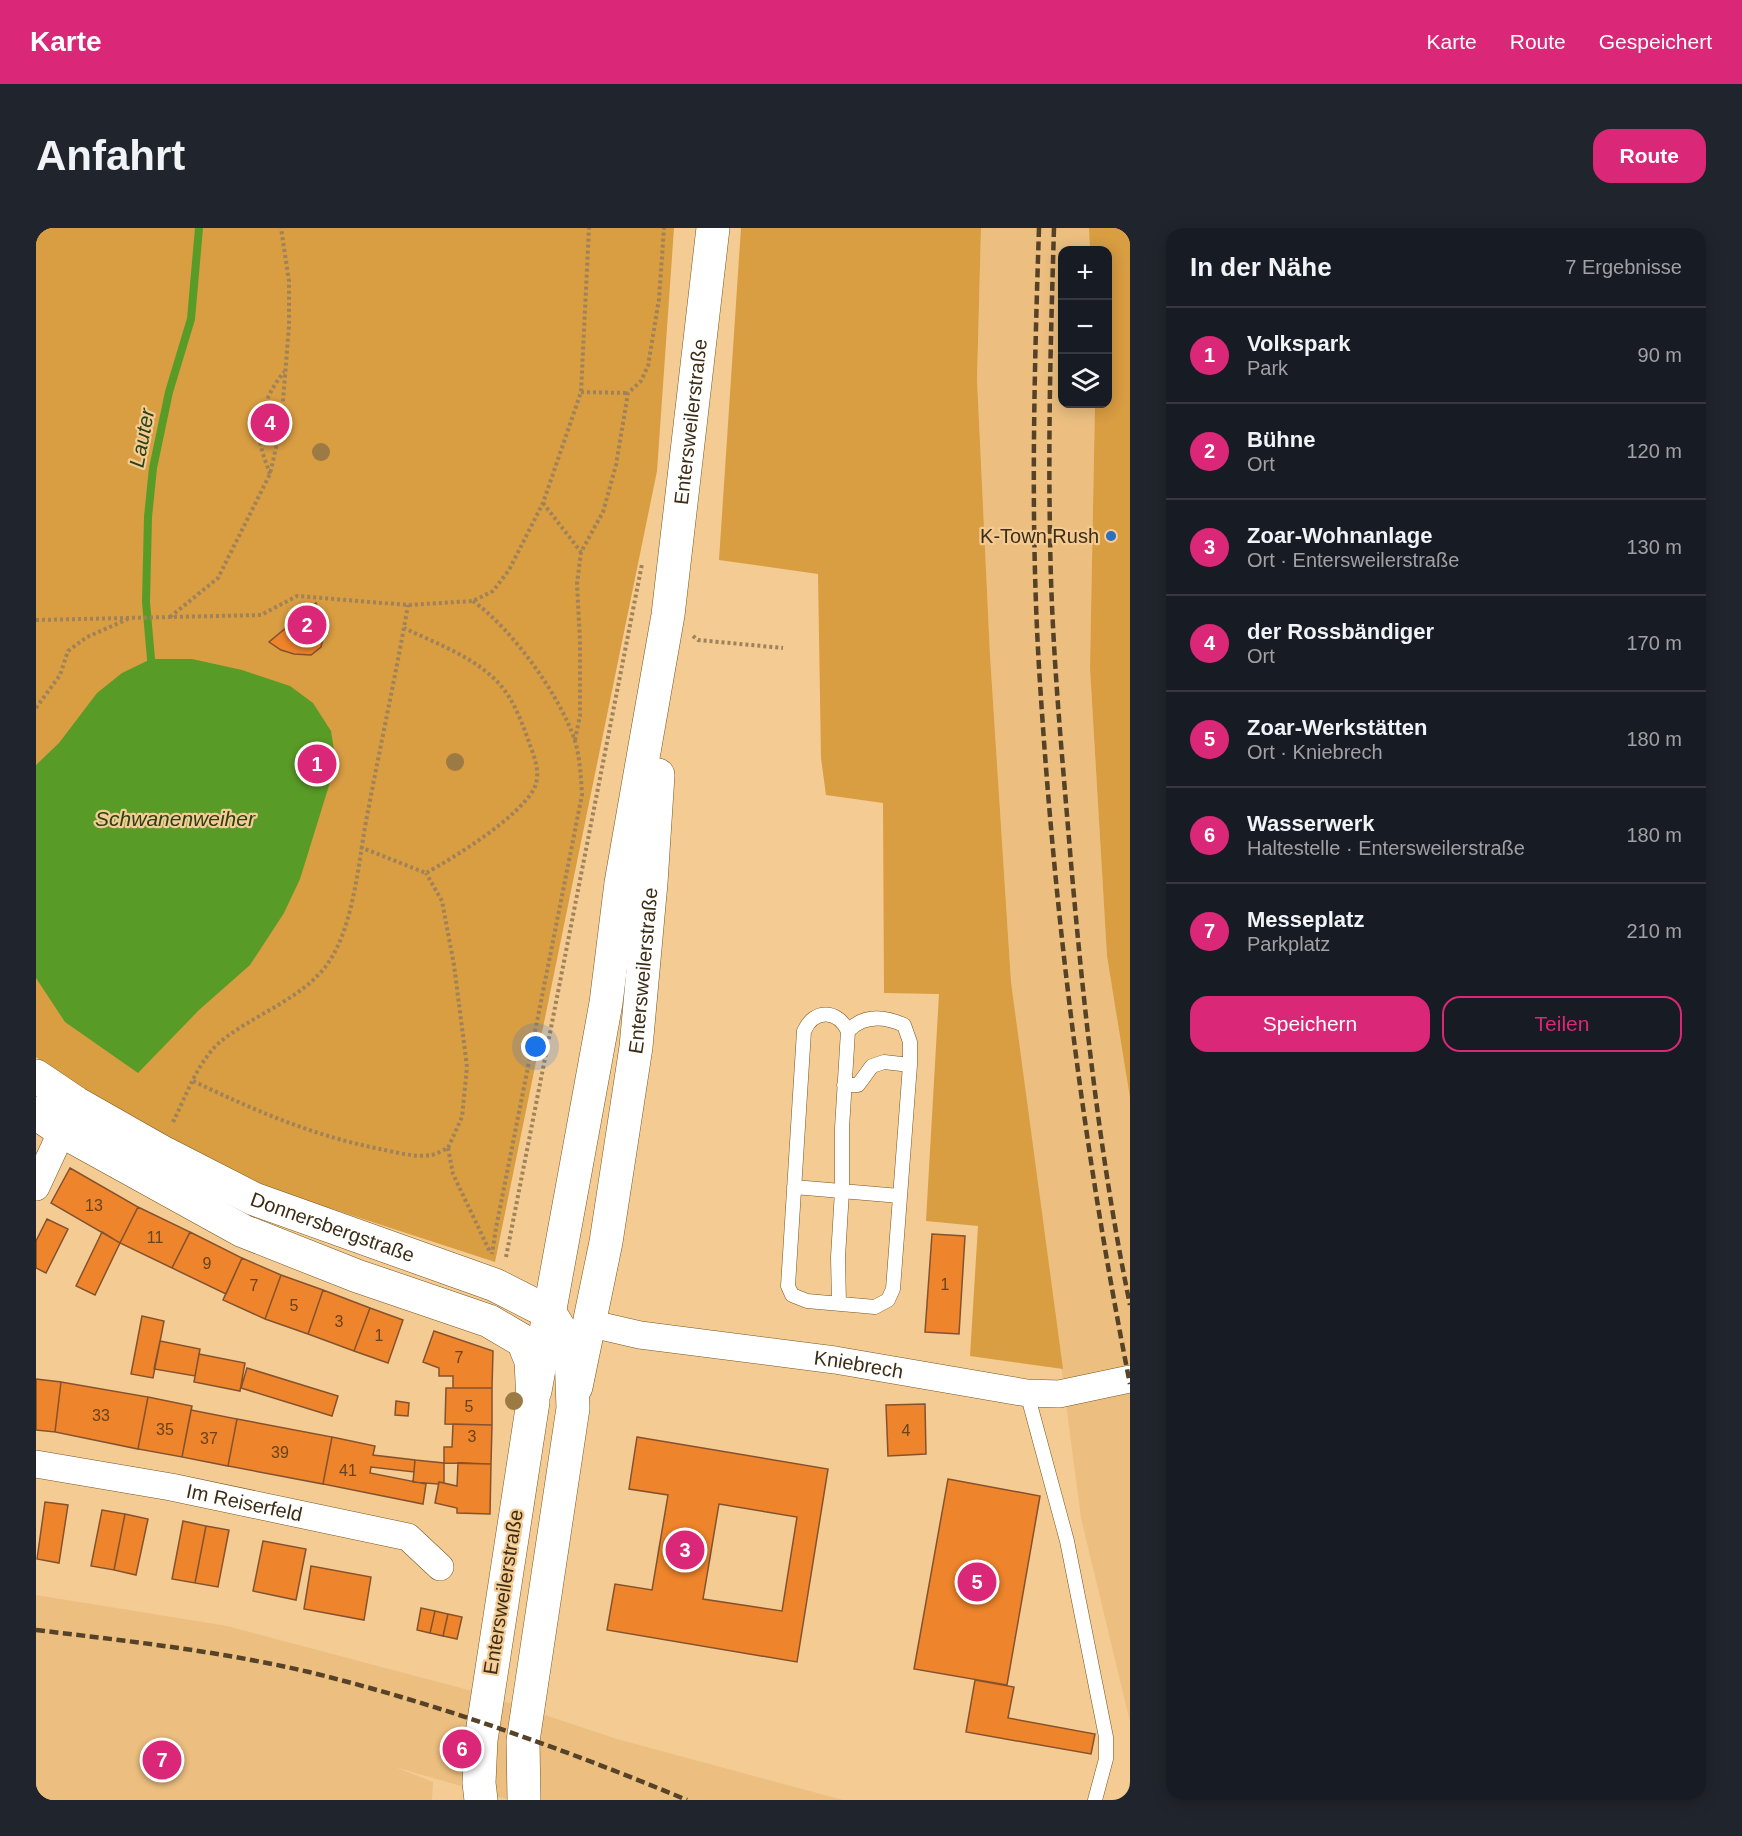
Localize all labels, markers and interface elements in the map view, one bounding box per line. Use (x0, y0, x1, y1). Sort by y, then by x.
text: Karte (30, 26, 102, 57)
text: Karte (1427, 30, 1477, 53)
text: Route (1510, 30, 1566, 53)
text: Gespeichert (1599, 30, 1712, 53)
button: Route (1593, 129, 1706, 183)
text: Anfahrt (36, 132, 185, 179)
map controls (1058, 246, 1112, 408)
button: + (1058, 246, 1112, 300)
text: In der Nähe (1190, 252, 1332, 282)
text: 7 Ergebnisse (1565, 256, 1682, 278)
button: − (1058, 300, 1112, 354)
text: Volkspark (1247, 331, 1351, 356)
street label: Entersweilerstraße (670, 338, 711, 506)
text: 1 (1204, 344, 1215, 366)
text: 90 m (1638, 344, 1682, 366)
button: layers (1058, 354, 1112, 408)
text: Park (1247, 357, 1288, 379)
pin: 4 (250, 400, 290, 446)
water label: Lauter (125, 405, 159, 469)
text: Bühne (1247, 427, 1315, 452)
text: 2 (1204, 440, 1215, 462)
text: 120 m (1626, 440, 1682, 462)
text: Ort (1247, 453, 1275, 475)
text: Zoar-Wohnanlage (1247, 523, 1432, 548)
place label: K-Town Rush (980, 525, 1099, 547)
marker: K-Town Rush (1104, 529, 1118, 543)
text: 3 (1204, 536, 1215, 558)
text: 130 m (1626, 536, 1682, 558)
text: Ort · Entersweilerstraße (1247, 549, 1459, 571)
pin: 2 (288, 602, 326, 648)
text: der Rossbändiger (1247, 619, 1434, 644)
text: 4 (1204, 632, 1215, 654)
text: 170 m (1626, 632, 1682, 654)
text: Ort (1247, 645, 1275, 667)
text: Zoar-Werkstätten (1247, 715, 1428, 740)
text: 5 (1204, 728, 1215, 750)
text: 180 m (1626, 728, 1682, 750)
text: Ort · Kniebrech (1247, 741, 1383, 763)
pin: 1 (298, 742, 336, 786)
water label: Schwanenweiher (95, 807, 256, 830)
text: Wasserwerk (1247, 811, 1375, 836)
text: 6 (1204, 824, 1215, 846)
text: 180 m (1626, 824, 1682, 846)
text: Haltestelle · Entersweilerstraße (1247, 837, 1525, 859)
street label: Entersweilerstraße (624, 887, 662, 1055)
text: Messeplatz (1247, 907, 1364, 932)
text: 7 (1204, 920, 1215, 942)
text: 210 m (1626, 920, 1682, 942)
text: Parkplatz (1247, 933, 1330, 955)
button: Speichern (1190, 996, 1430, 1052)
button: Teilen (1442, 996, 1682, 1052)
your location (521, 1032, 550, 1061)
street label: Donnersbergstraße (248, 1188, 417, 1266)
house number: 13 (85, 1197, 103, 1214)
house number: 11 (147, 1229, 163, 1246)
house number: 9 (203, 1255, 212, 1272)
house number: 1 (941, 1276, 950, 1293)
house number: 7 (250, 1277, 259, 1294)
house number: 5 (290, 1297, 299, 1314)
house number: 3 (335, 1313, 344, 1330)
house number: 1 (375, 1327, 384, 1344)
street label: Kniebrech (813, 1346, 905, 1383)
house number: 7 (455, 1349, 464, 1366)
house number: 5 (465, 1398, 474, 1415)
house number: 33 (92, 1407, 110, 1424)
house number: 35 (156, 1421, 174, 1438)
house number: 4 (902, 1422, 911, 1439)
house number: 3 (468, 1428, 477, 1445)
house number: 37 (200, 1430, 218, 1447)
house number: 39 (271, 1444, 289, 1461)
house number: 41 (339, 1462, 357, 1479)
street label: Im Reiserfeld (184, 1480, 304, 1525)
street label: Entersweilerstraße (479, 1508, 527, 1676)
pin: 3 (666, 1528, 704, 1572)
pin: 5 (958, 1560, 996, 1604)
pin: 6 (442, 1726, 482, 1772)
pin: 7 (142, 1738, 182, 1783)

